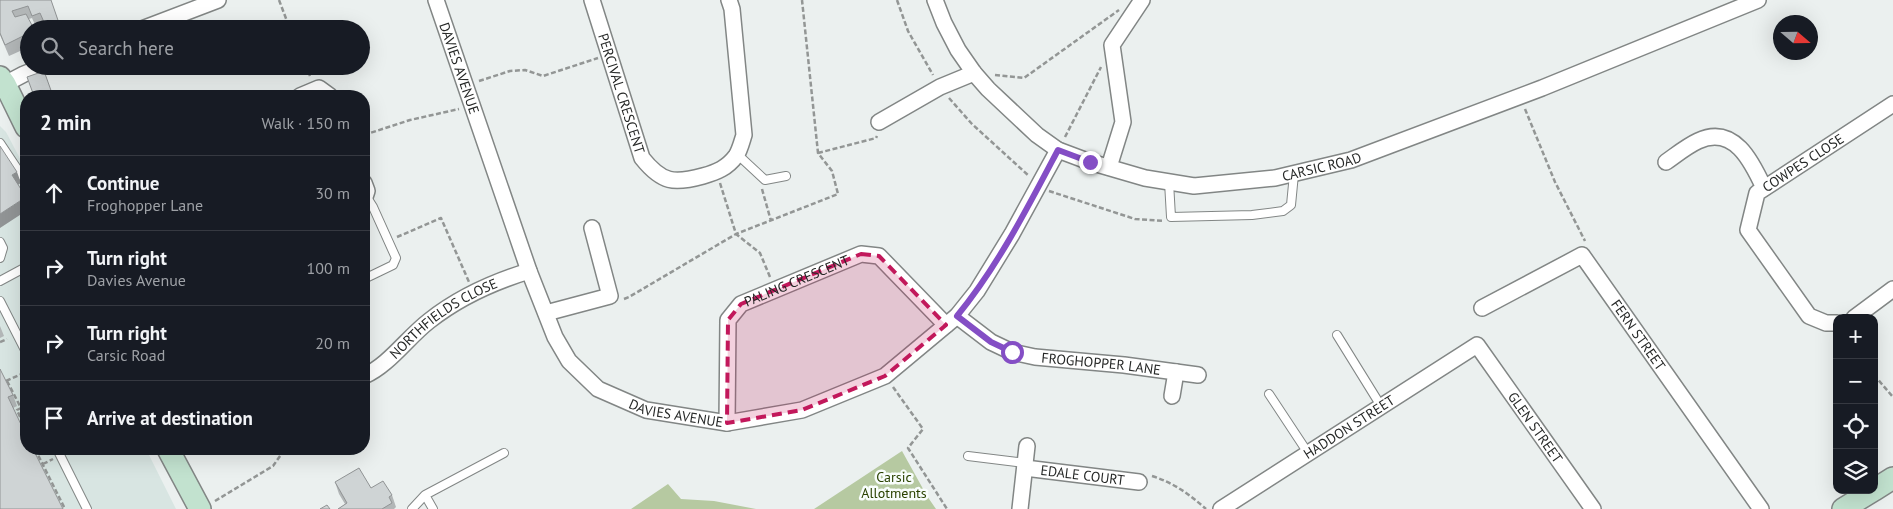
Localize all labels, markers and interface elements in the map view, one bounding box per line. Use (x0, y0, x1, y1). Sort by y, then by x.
north arrow (1773, 15, 1818, 60)
search box (20, 20, 370, 75)
street label: DAVIES AVENUE (435, 20, 483, 116)
street label: PERCIVAL CRESCENT (594, 31, 649, 156)
icon: search (38, 34, 66, 62)
text: Search here (78, 36, 174, 60)
text: 2 min (40, 109, 91, 136)
text: Walk · 150 m (261, 113, 350, 133)
street label: COWPES CLOSE (1759, 130, 1847, 196)
street label: CARSIC ROAD (1280, 148, 1364, 185)
route end (1079, 151, 1102, 174)
text: Continue (87, 171, 159, 195)
icon: ahead (40, 179, 68, 207)
text: 30 m (315, 183, 350, 203)
text: Froghopper Lane (87, 195, 203, 215)
text: Turn right (87, 246, 167, 270)
street label: PALING CRESCENT (741, 251, 852, 311)
icon: right (40, 254, 68, 282)
text: 100 m (307, 258, 350, 278)
text: Davies Avenue (87, 270, 186, 290)
street label: NORTHFIELDS CLOSE (386, 274, 500, 363)
street label: FERN STREET (1607, 296, 1670, 374)
map controls (1833, 314, 1878, 494)
button: + (1833, 314, 1878, 359)
text: Turn right (87, 321, 167, 345)
icon: right (40, 329, 68, 357)
text: 20 m (315, 333, 350, 353)
route start (1001, 341, 1024, 364)
text: Carsic Road (87, 345, 165, 365)
street label: FROGHOPPER LANE (1041, 349, 1162, 379)
button: − (1833, 359, 1878, 404)
street label: GLEN STREET (1504, 388, 1567, 467)
street label: HADDON STREET (1300, 391, 1398, 463)
street label: DAVIES AVENUE (626, 395, 724, 431)
icon: arrive (40, 404, 68, 432)
button: locate (1833, 404, 1878, 449)
text: Arrive at destination (87, 406, 253, 430)
button: layers (1833, 449, 1878, 494)
street label: EDALE COURT (1039, 461, 1126, 489)
park label: Carsic Allotments (861, 468, 927, 502)

